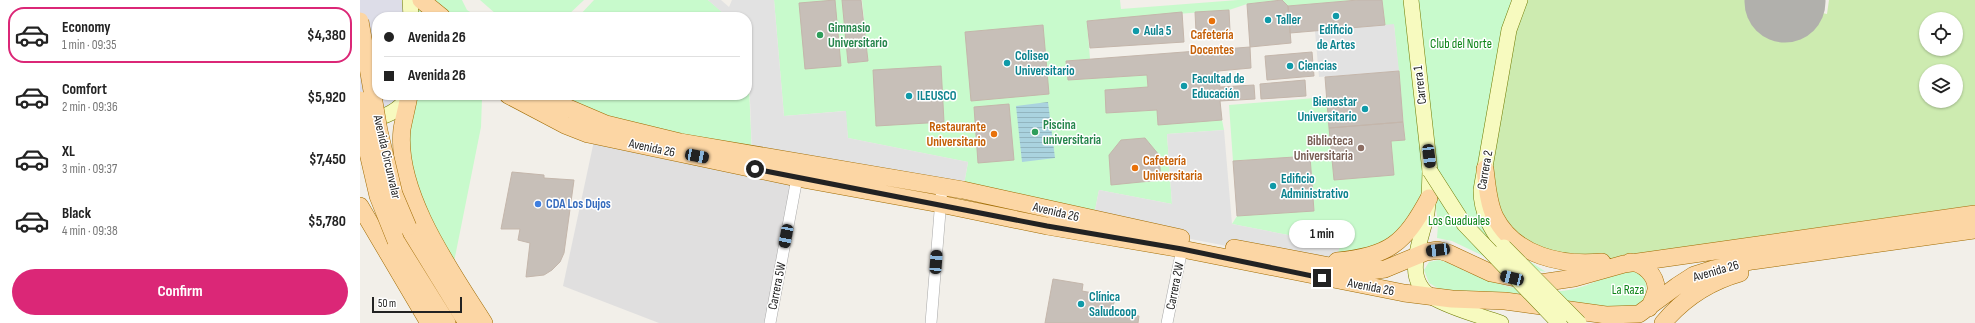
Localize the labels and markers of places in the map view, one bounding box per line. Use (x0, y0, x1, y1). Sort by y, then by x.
marker: Edificio de Artes (1331, 11, 1341, 21)
place label: Taller (1276, 12, 1301, 28)
marker: Taller (1263, 15, 1273, 25)
marker: Cafetería Docentes (1207, 16, 1217, 26)
place label: Gimnasio Universitario (828, 20, 888, 51)
place label: Edificio de Artes (1317, 22, 1355, 53)
place label: Aula 5 (1143, 23, 1172, 39)
marker: Aula 5 (1131, 26, 1141, 36)
place label: Cafetería Docentes (1190, 27, 1234, 58)
marker: Gimnasio Universitario (815, 30, 825, 40)
place label: Coliseo Universitario (1015, 48, 1075, 79)
marker: Coliseo Universitario (1002, 58, 1012, 68)
place label: Ciencias (1298, 58, 1337, 74)
marker: Ciencias (1285, 61, 1295, 71)
place label: Facultad de Educación (1192, 71, 1245, 102)
marker: Facultad de Educación (1179, 81, 1189, 91)
place label: ILEUSCO (917, 88, 957, 104)
marker: ILEUSCO (904, 91, 914, 101)
place label: Bienestar Universitario (1297, 94, 1357, 125)
marker: Bienestar Universitario (1360, 104, 1370, 114)
place label: Piscina universitaria (1043, 117, 1101, 148)
place label: Restaurante Universitario (926, 119, 986, 150)
marker: Piscina universitaria (1030, 127, 1040, 137)
marker: Restaurante Universitario (989, 129, 999, 139)
place label: Biblioteca Universitaria (1294, 133, 1353, 164)
marker: Biblioteca Universitaria (1356, 143, 1366, 153)
place label: Cafetería Universitaria (1143, 153, 1202, 184)
marker: Cafetería Universitaria (1130, 163, 1140, 173)
place label: Edificio Administrativo (1280, 171, 1349, 202)
marker: Edificio Administrativo (1268, 181, 1278, 191)
place label: CDA Los Dujos (546, 196, 611, 212)
marker: CDA Los Dujos (533, 199, 543, 209)
place label: Clínica Saludcoop (1089, 289, 1137, 320)
marker: Clínica Saludcoop (1076, 299, 1086, 309)

